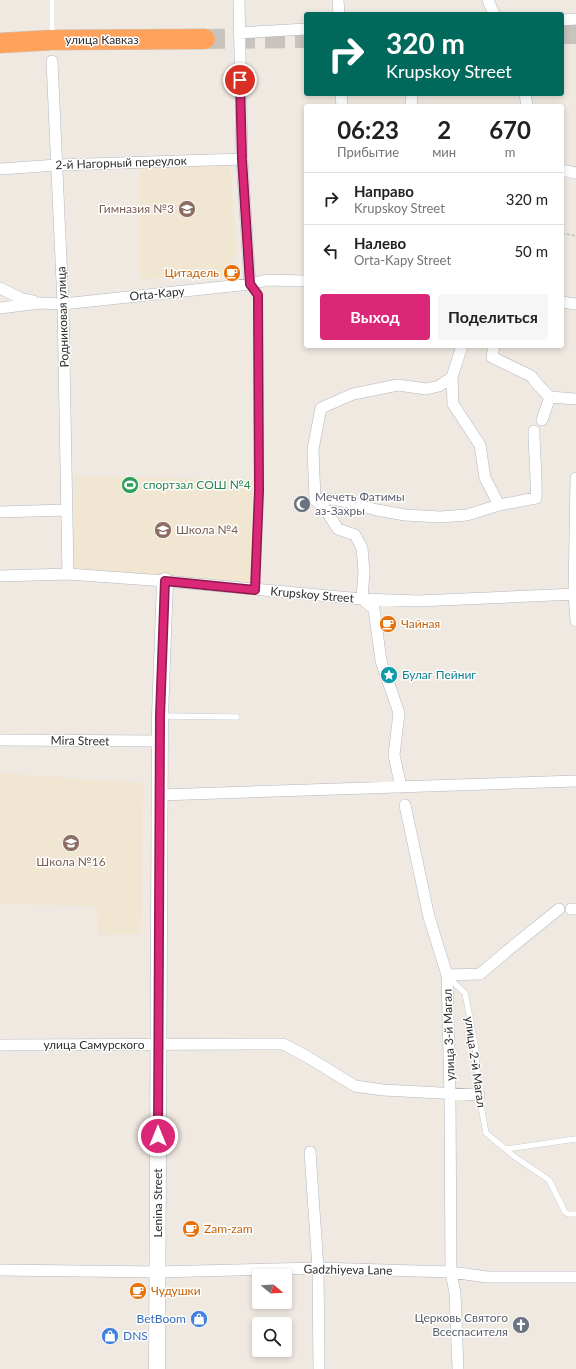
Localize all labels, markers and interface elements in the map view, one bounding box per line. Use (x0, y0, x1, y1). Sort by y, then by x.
text: 320 m (386, 26, 465, 60)
icon: right (320, 28, 372, 80)
street label: улица Кавказ (65, 32, 139, 47)
text: Krupskoy Street (386, 60, 512, 82)
pin (223, 63, 257, 97)
icon: arrive (229, 69, 251, 91)
text: 06:23 (337, 115, 399, 144)
text: 2 (437, 115, 451, 144)
text: 670 (489, 115, 531, 144)
text: Прибытие (337, 144, 399, 160)
text: мин (432, 144, 456, 160)
text: m (505, 144, 515, 160)
street label: 2-й Нагорный переулок (55, 153, 188, 172)
text: Направо (354, 182, 414, 200)
icon: right (320, 188, 342, 210)
text: 320 m (506, 190, 548, 208)
school or university icon: Гимназия №3 (177, 199, 197, 219)
text: Krupskoy Street (354, 200, 445, 216)
place label: Гимназия №3 (99, 201, 174, 216)
text: Налево (354, 234, 406, 252)
icon: left (320, 240, 342, 262)
text: 50 m (514, 242, 548, 260)
text: Orta-Kapy Street (354, 252, 451, 268)
cafe icon: Цитадель (222, 263, 242, 283)
place label: Цитадель (164, 265, 219, 280)
street label: Родниковая улица (53, 266, 72, 368)
street label: Orta-Kapy (129, 283, 186, 304)
button: Выход (320, 294, 430, 340)
button: Поделиться (438, 294, 548, 340)
sports icon: спортзал СОШ №4 (120, 475, 140, 495)
place label: спортзал СОШ №4 (143, 477, 251, 492)
place label: Мечеть Фатимы аз-Захры (315, 489, 405, 518)
mosque icon: Мечеть Фатимы аз-Захры (292, 494, 312, 514)
school or university icon: Школа №4 (153, 520, 173, 540)
place label: Школа №4 (176, 522, 238, 537)
street label: Krupskoy Street (270, 583, 355, 606)
cafe icon: Чайная (378, 614, 398, 634)
place label: Чайная (401, 616, 440, 631)
place icon: Булаг Пейниг (379, 665, 399, 685)
place label: Булаг Пейниг (402, 667, 476, 682)
street label: Mira Street (50, 732, 110, 749)
school or university icon: Школа №16 (61, 833, 81, 853)
place label: Школа №16 (36, 854, 106, 869)
street label: улица 3-й Магал (439, 989, 458, 1081)
street label: улица 2-й Магал (462, 1015, 489, 1109)
street label: улица Самурского (43, 1037, 145, 1052)
position arrow (137, 1115, 179, 1157)
street label: Lenina Street (150, 1168, 165, 1237)
cafe icon: Zam-zam (181, 1219, 201, 1239)
place label: Zam-zam (204, 1221, 253, 1236)
street label: Gadzhiyeva Lane (303, 1261, 393, 1278)
north arrow (252, 1269, 292, 1309)
map controls (252, 1269, 292, 1357)
cafe icon: Чудушки (128, 1281, 148, 1301)
place label: Чудушки (151, 1283, 201, 1298)
shop icon: BetBoom (189, 1309, 209, 1329)
place label: Церковь Святого Всеспасителя (414, 1310, 508, 1339)
place label: BetBoom (137, 1311, 186, 1326)
church icon: Церковь Святого Всеспасителя (511, 1315, 531, 1335)
button: search (252, 1317, 292, 1357)
shop icon: DNS (100, 1326, 120, 1346)
place label: DNS (123, 1328, 148, 1343)

